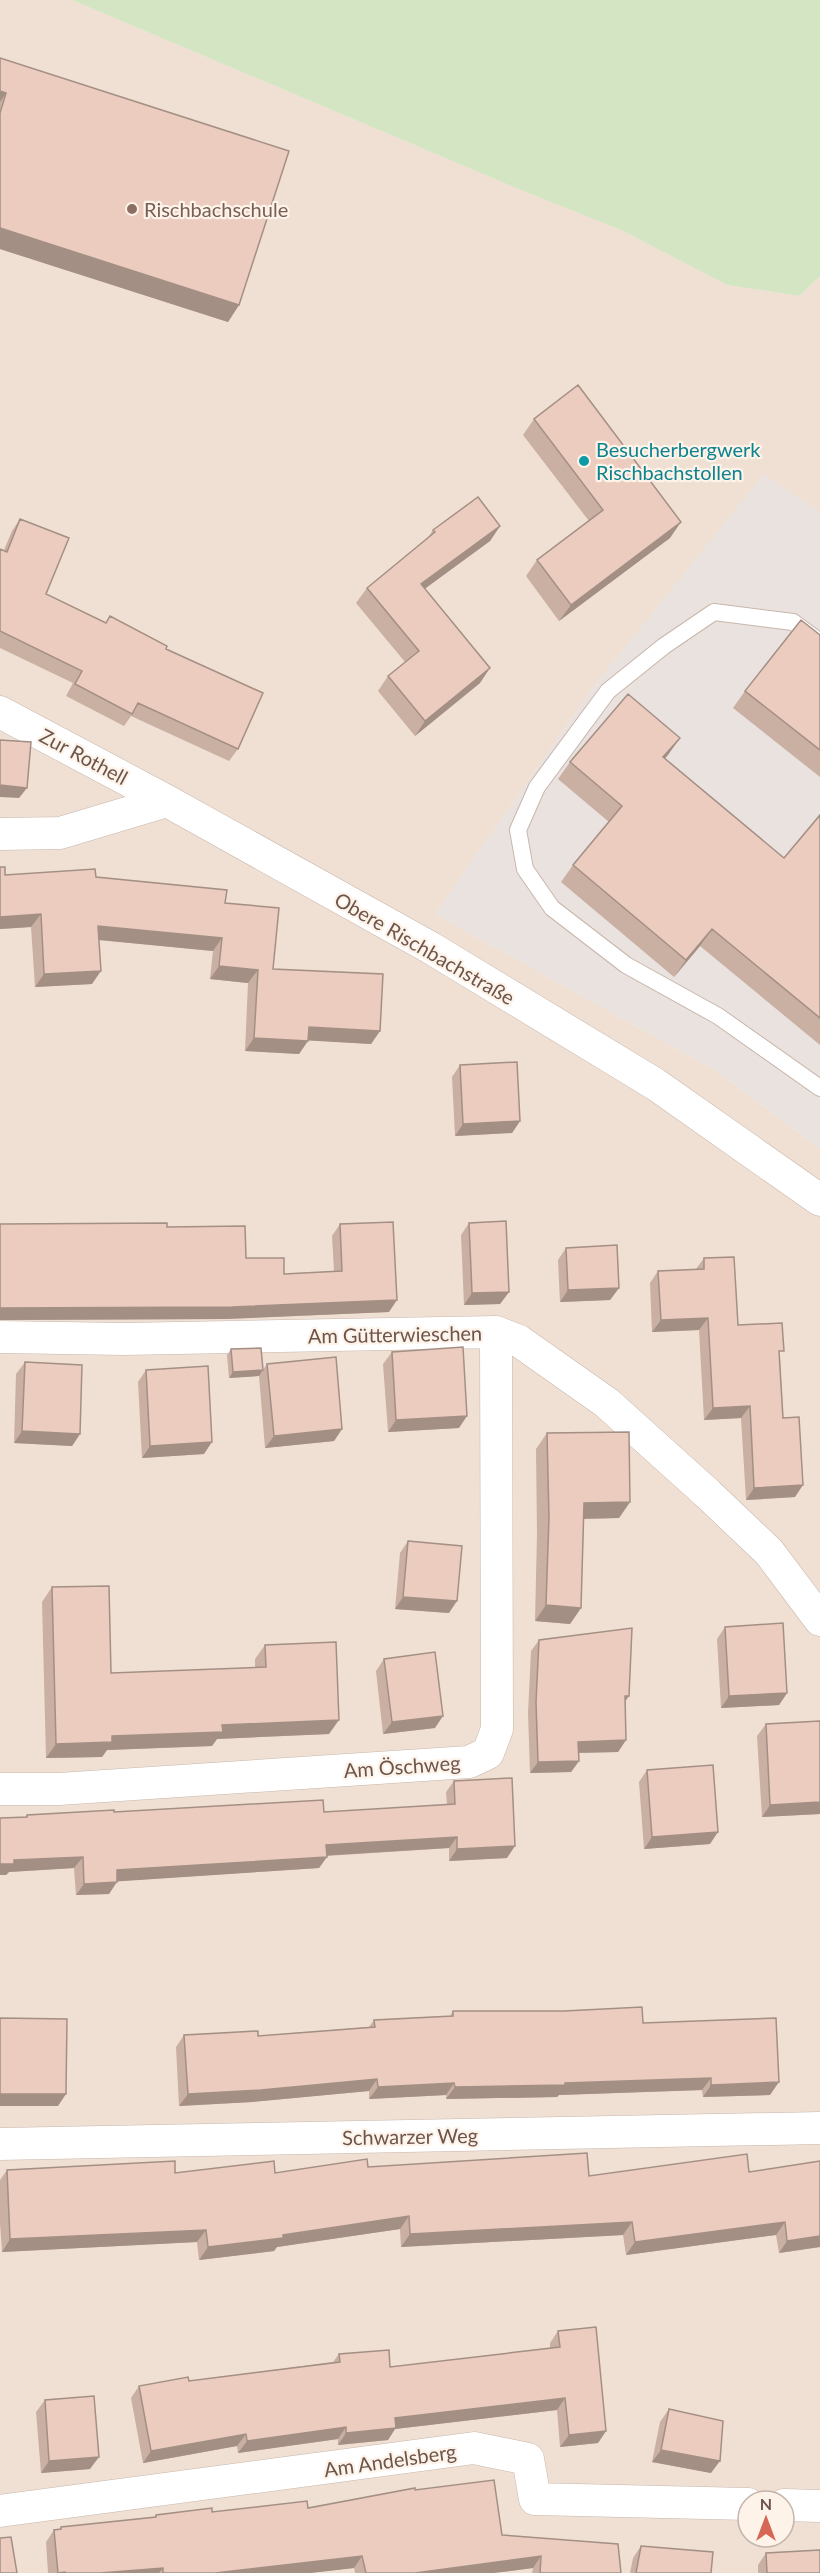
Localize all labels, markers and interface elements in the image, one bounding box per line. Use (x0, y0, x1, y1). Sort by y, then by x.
place label: Rischbachschule (144, 197, 288, 221)
marker: Rischbachschule (125, 202, 139, 216)
place label: Besucherbergwerk Rischbachstollen (596, 437, 761, 484)
marker: Besucherbergwerk Rischbachstollen (577, 454, 591, 468)
street label: Zur Rothell (36, 723, 132, 789)
street label: Obere Rischbachstraße (331, 887, 519, 1009)
street label: Am Gütterwieschen (308, 1320, 482, 1348)
street label: Am Öschweg (343, 1750, 461, 1782)
street label: Schwarzer Weg (342, 2123, 478, 2149)
street label: Am Andelsberg (322, 2439, 458, 2481)
north arrow (736, 2489, 796, 2549)
text: N (760, 2494, 772, 2513)

